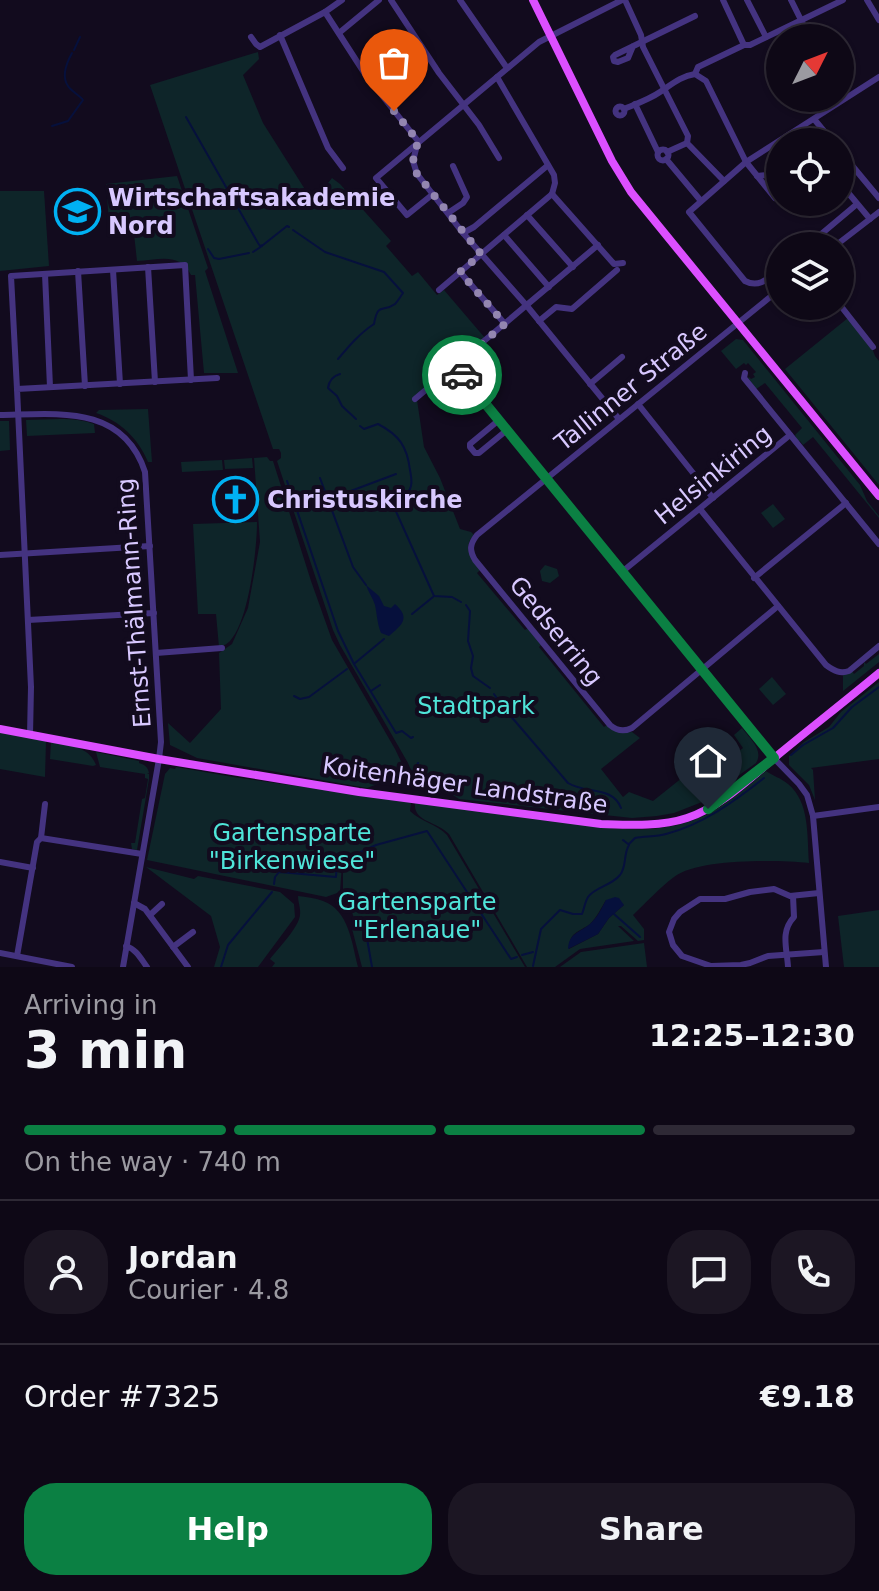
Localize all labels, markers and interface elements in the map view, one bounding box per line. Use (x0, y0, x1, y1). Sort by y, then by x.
north arrow (766, 24, 854, 112)
map controls (766, 24, 854, 320)
pin (360, 29, 428, 111)
icon: bag (372, 41, 416, 85)
button: locate (766, 128, 854, 216)
place label: Wirtschaftsakademie Nord (108, 184, 395, 240)
school or university icon: Wirtschaftsakademie Nord (53, 188, 101, 236)
button: layers (766, 232, 854, 320)
street label: Tallinner Straße (549, 317, 713, 457)
courier (422, 335, 502, 415)
icon: car (440, 353, 484, 397)
street label: Helsinkiring (649, 420, 777, 530)
church icon: Christuskirche (212, 476, 260, 524)
street label: Ernst-Thälmann-Ring (111, 477, 157, 729)
place label: Christuskirche (267, 486, 463, 514)
street label: Gedserring (503, 571, 609, 691)
park label: Stadtpark (417, 692, 535, 720)
pin (674, 727, 742, 809)
icon: home (686, 739, 730, 783)
street label: Koitenhäger Landstraße (321, 751, 609, 819)
park label: Gartensparte "Birkenwiese" (209, 819, 375, 875)
park label: Gartensparte "Erlenaue" (337, 888, 497, 944)
text: Arriving in (24, 990, 158, 1020)
text: 12:25–12:30 (649, 1018, 855, 1053)
text: 3 min (24, 1020, 187, 1080)
text: On the way · 740 m (24, 1147, 281, 1177)
button: person (24, 1230, 108, 1314)
button: chat (667, 1230, 751, 1314)
button: phone (771, 1230, 855, 1314)
text: Jordan (128, 1240, 238, 1275)
text: Courier · 4.8 (128, 1275, 289, 1305)
text: Order #7325 (24, 1379, 220, 1414)
text: €9.18 (760, 1379, 855, 1414)
button: Help (24, 1483, 432, 1575)
button: Share (448, 1483, 855, 1575)

